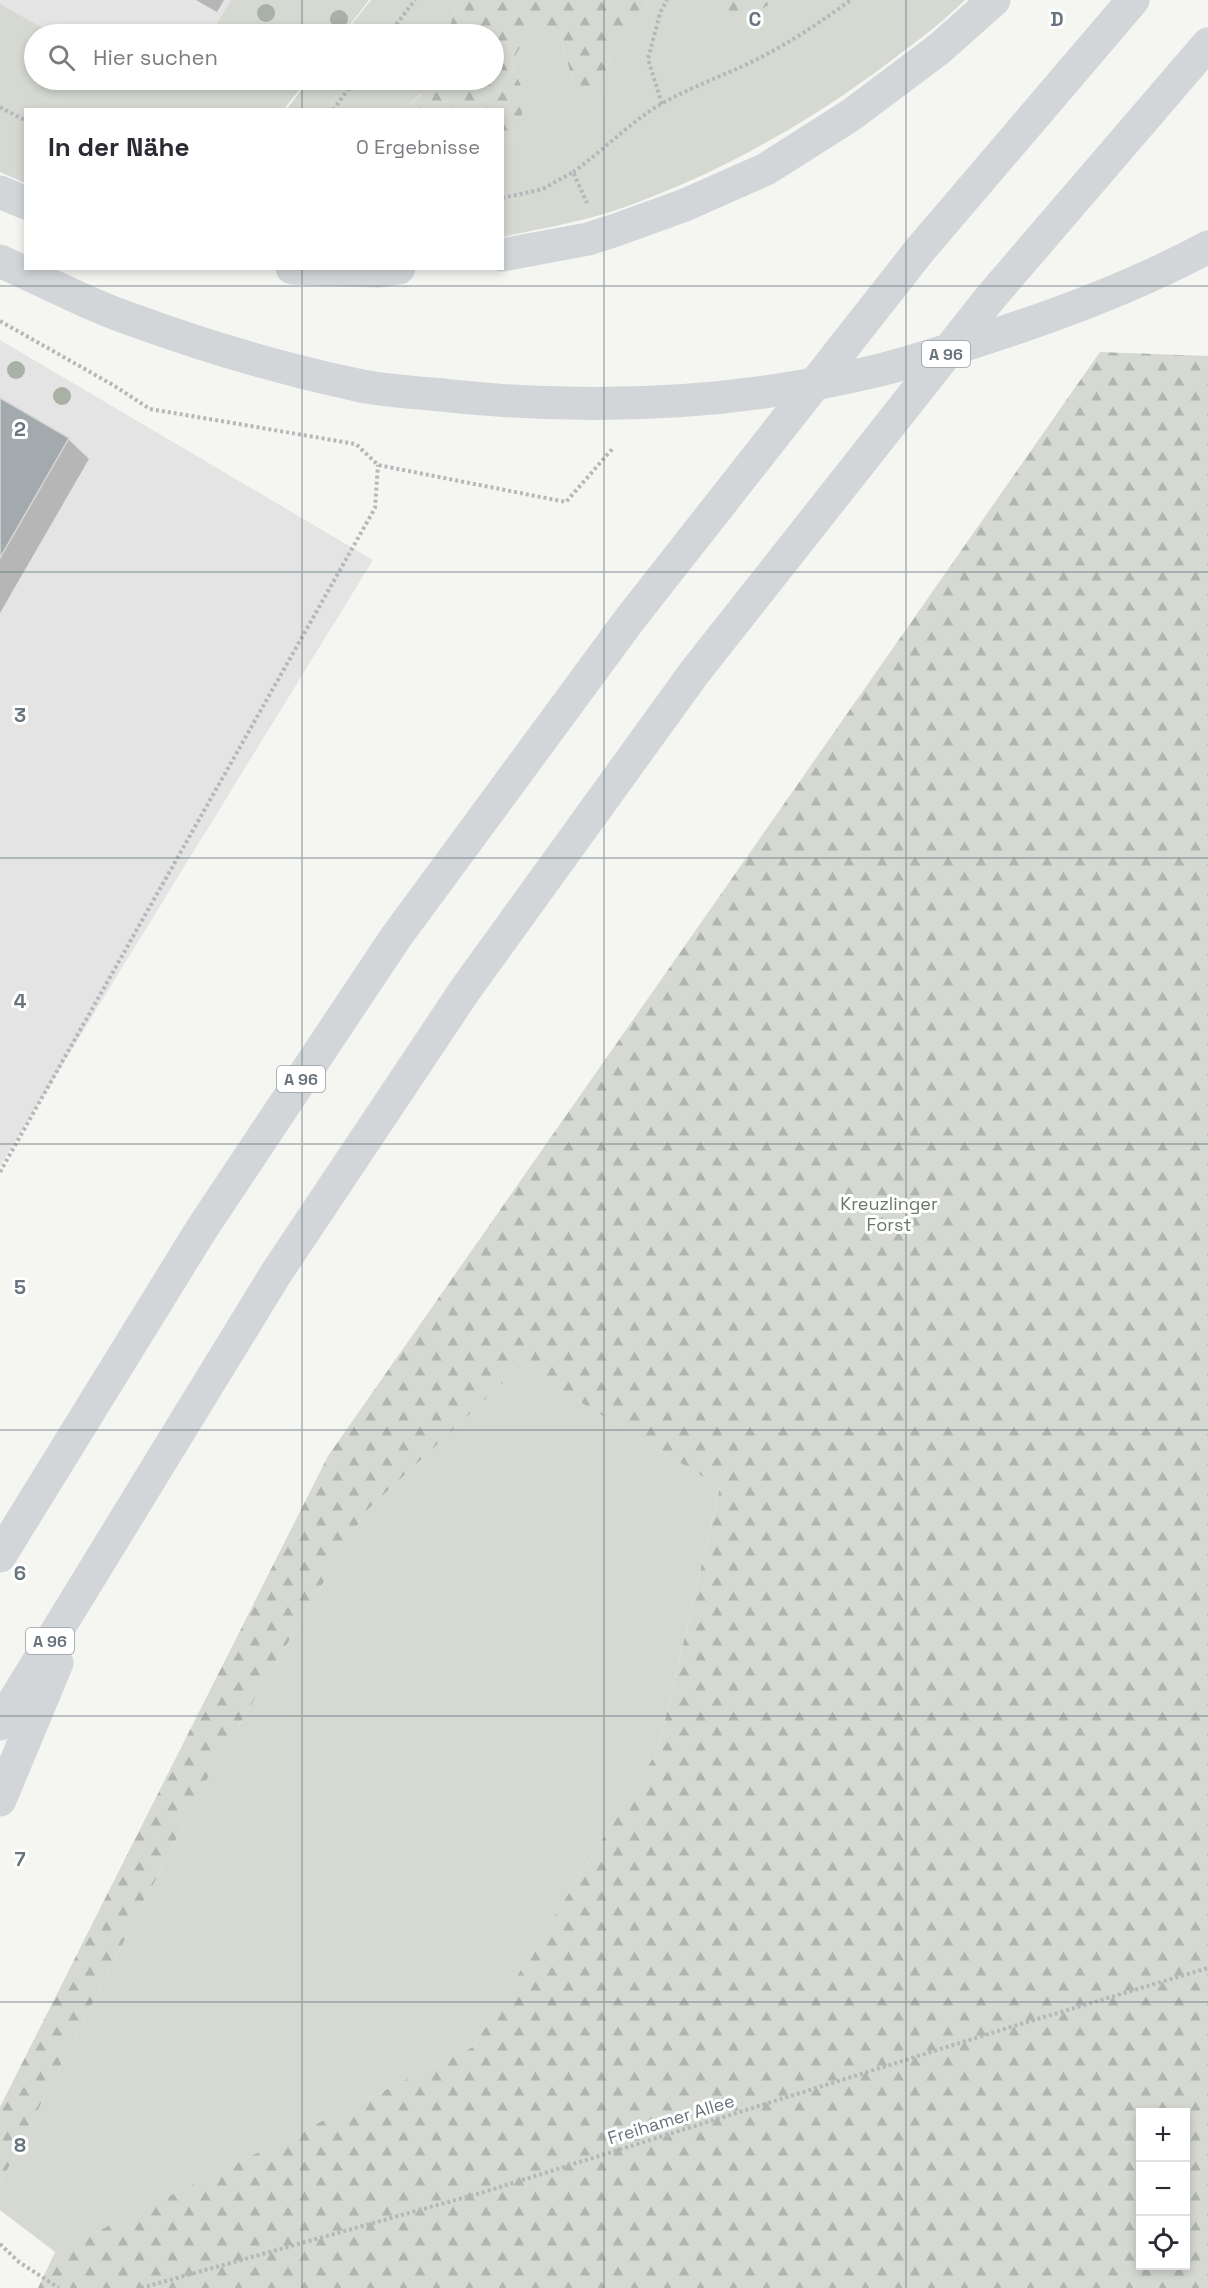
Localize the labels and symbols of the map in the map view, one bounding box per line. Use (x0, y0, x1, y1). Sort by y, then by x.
text: C (749, 6, 762, 32)
text: D (1050, 6, 1064, 32)
road number: A 96 (922, 341, 970, 367)
text: 2 (14, 416, 26, 442)
text: 3 (14, 702, 26, 728)
text: 4 (14, 988, 27, 1014)
road number: A 96 (277, 1066, 325, 1092)
park label: Kreuzlinger Forst (840, 1192, 938, 1236)
text: 5 (14, 1274, 26, 1300)
text: 6 (14, 1560, 26, 1586)
road number: A 96 (26, 1628, 74, 1654)
text: 7 (14, 1846, 26, 1872)
street label: Freihamer Allee (605, 2089, 737, 2149)
text: 8 (14, 2132, 26, 2158)

